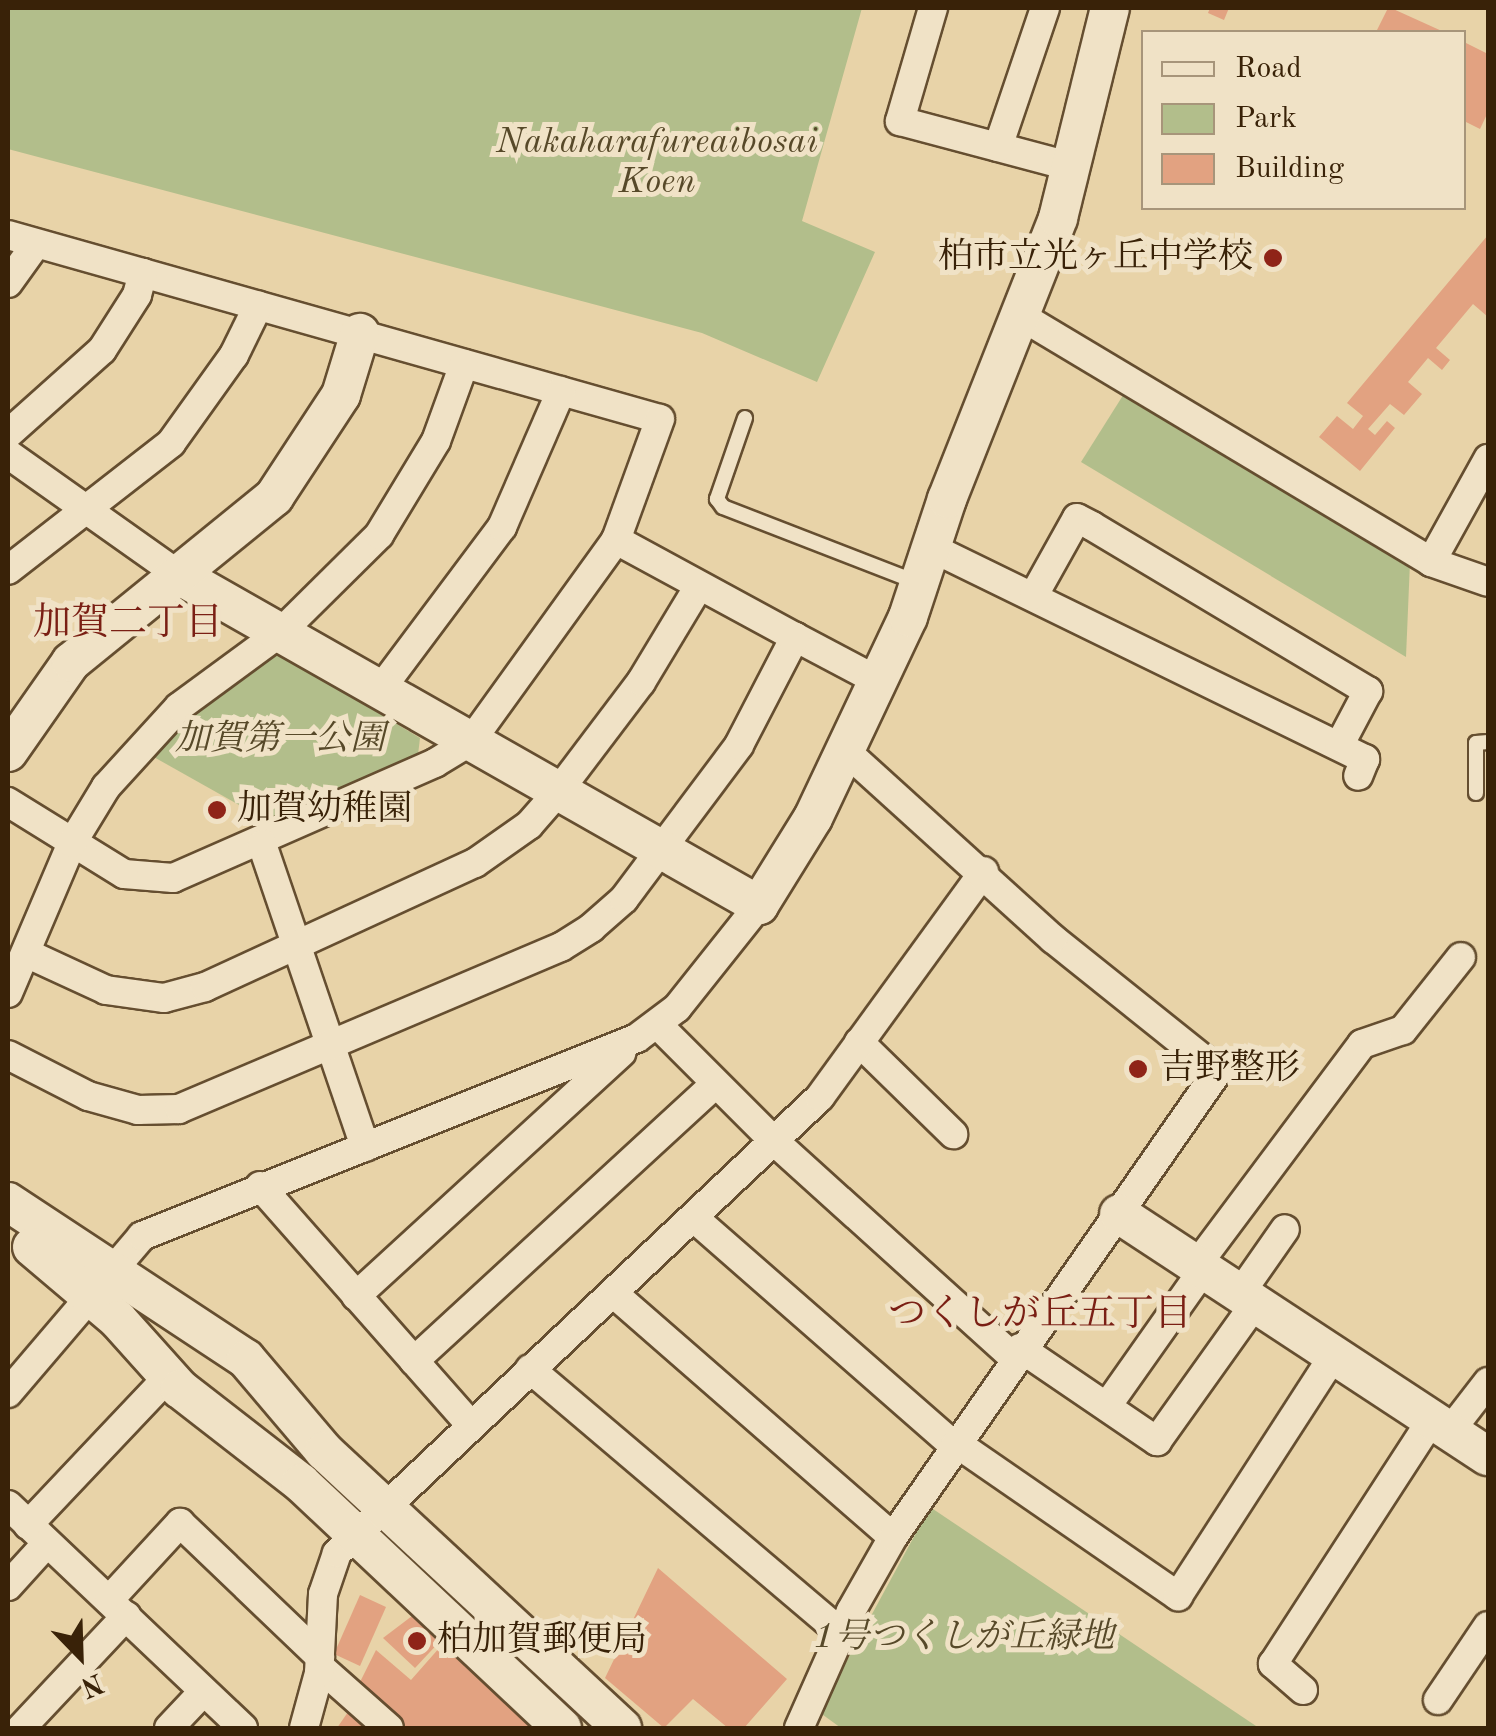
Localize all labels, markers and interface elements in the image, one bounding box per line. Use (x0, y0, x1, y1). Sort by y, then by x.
legend (1141, 30, 1466, 210)
text: Road (1235, 54, 1302, 84)
text: Park (1235, 104, 1297, 134)
park label: Nakaharafureaibosai Koen (496, 122, 818, 204)
text: Building (1235, 154, 1344, 184)
place label: 柏市立光ヶ丘中学校 (938, 237, 1253, 279)
marker: 柏市立光ヶ丘中学校 (1262, 247, 1284, 269)
district label: 加賀二丁目 (33, 602, 223, 648)
park label: 加賀第一公園 (175, 719, 385, 761)
place label: 加賀幼稚園 (237, 789, 412, 831)
marker: 加賀幼稚園 (206, 799, 228, 821)
place label: 吉野整形 (1160, 1048, 1300, 1090)
marker: 吉野整形 (1125, 1056, 1151, 1082)
district label: つくしが丘五丁目 (888, 1293, 1192, 1339)
north arrow (30, 1606, 130, 1706)
park label: 1号つくしが丘緑地 (814, 1617, 1114, 1659)
place label: 柏加賀郵便局 (437, 1620, 647, 1662)
marker: 柏加賀郵便局 (406, 1630, 428, 1652)
text: N (76, 1667, 107, 1701)

